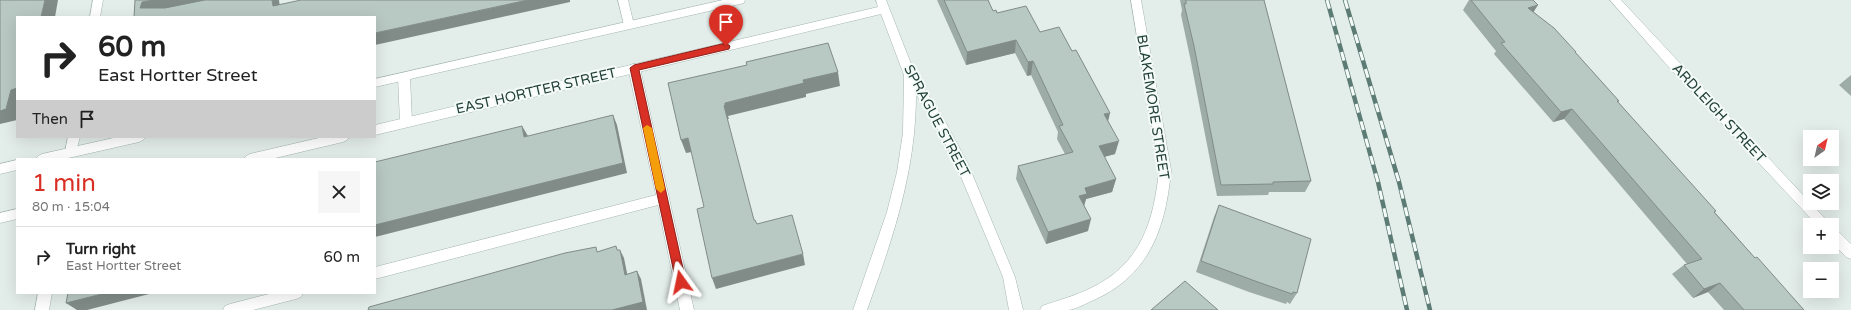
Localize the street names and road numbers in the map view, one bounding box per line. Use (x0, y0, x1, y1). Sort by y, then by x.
street label: BLAKEMORE STREET (1133, 33, 1173, 181)
street label: ARDLEIGH STREET (1669, 60, 1770, 167)
street label: SPRAGUE STREET (900, 62, 974, 181)
street label: EAST HORTTER STREET (454, 64, 618, 118)

